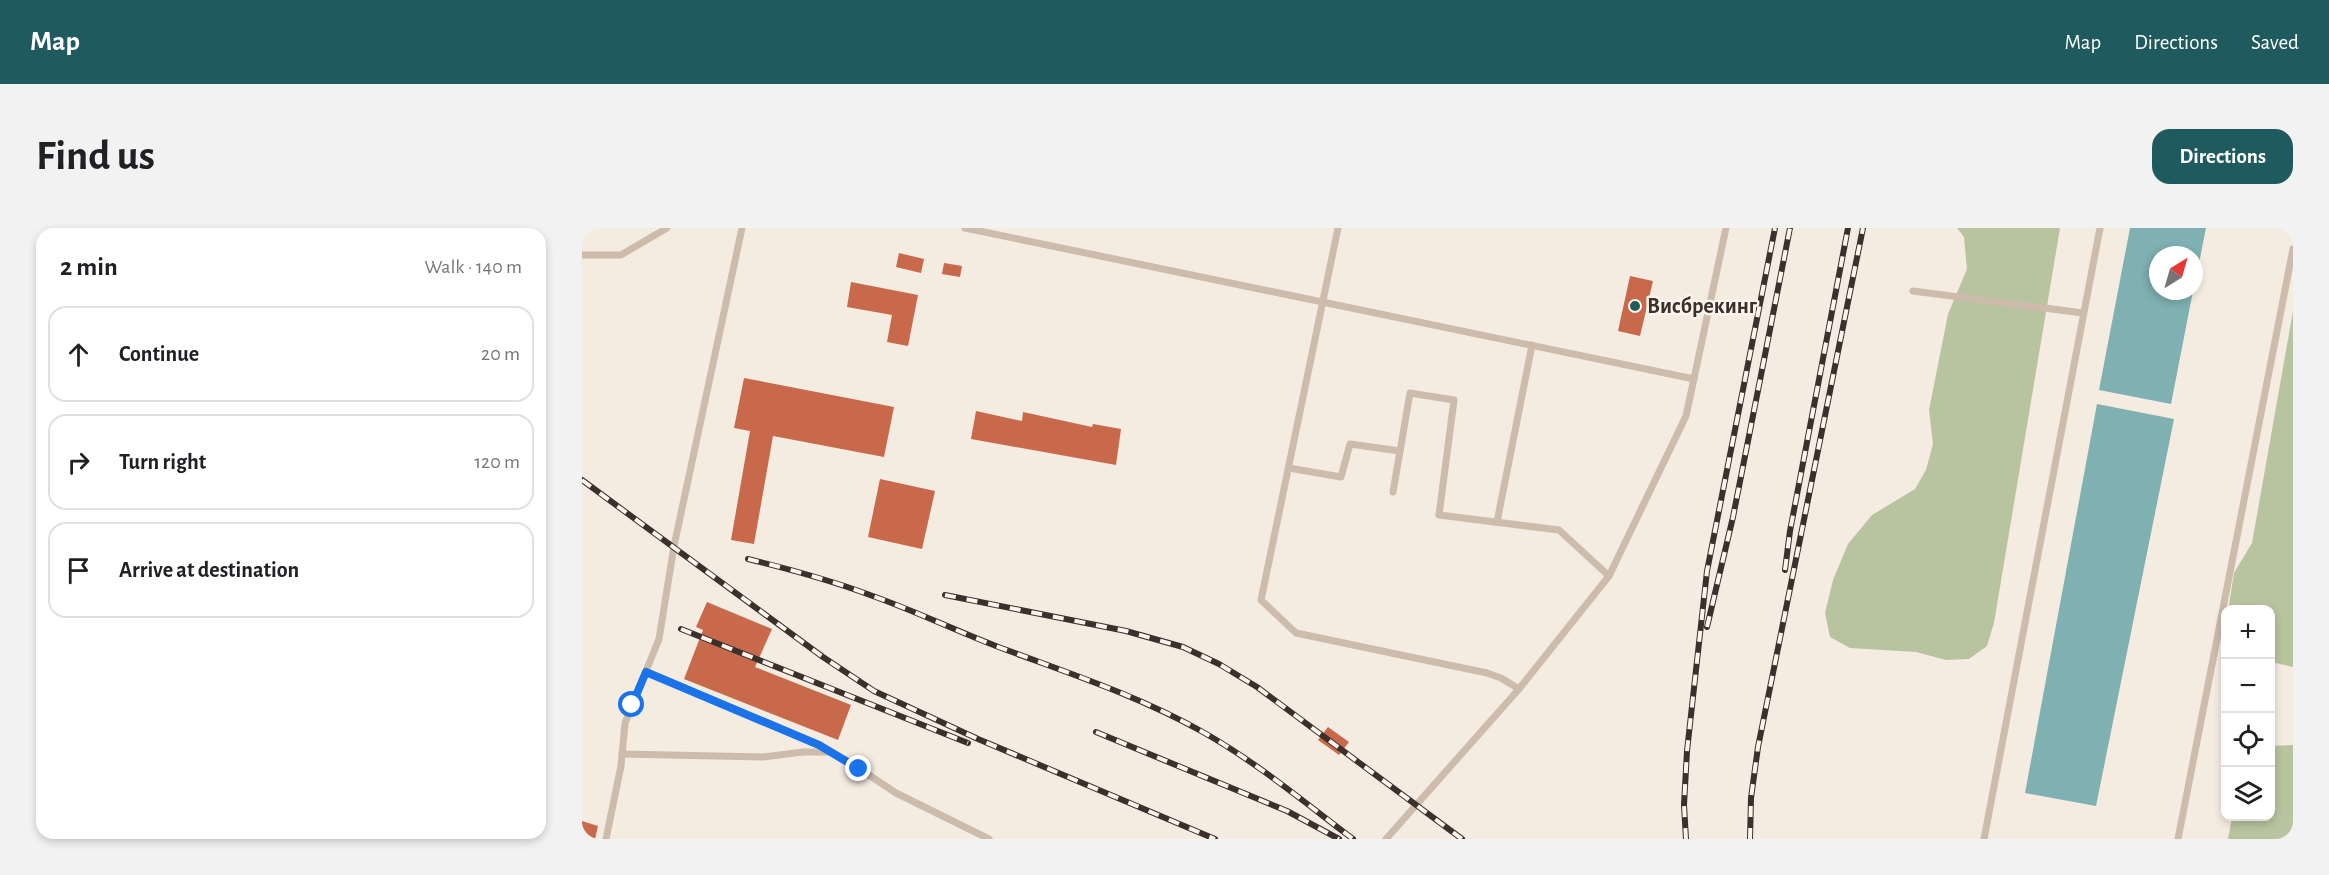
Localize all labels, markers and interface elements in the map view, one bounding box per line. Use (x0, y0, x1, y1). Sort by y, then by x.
text: Map (30, 28, 80, 56)
text: Map (2065, 32, 2101, 53)
text: Directions (2134, 32, 2218, 53)
text: Saved (2251, 32, 2299, 53)
button: Directions (2152, 129, 2293, 184)
text: Find us (36, 135, 155, 177)
north arrow (2149, 246, 2203, 300)
text: 2 min (60, 254, 118, 280)
text: Walk · 140 m (424, 257, 522, 277)
place label: Висбрекинг (1647, 295, 1758, 317)
marker: Висбрекинг (1628, 299, 1642, 313)
icon: ahead (62, 338, 95, 371)
text: Continue (119, 343, 199, 365)
text: 20 m (481, 344, 520, 364)
icon: right (62, 446, 95, 479)
text: Turn right (119, 451, 206, 473)
text: 120 m (474, 452, 520, 472)
icon: arrive (62, 554, 95, 587)
text: Arrive at destination (119, 559, 299, 581)
map controls (2221, 605, 2275, 821)
button: + (2221, 605, 2275, 659)
button: − (2221, 659, 2275, 713)
route start (618, 691, 644, 717)
button: locate (2221, 713, 2275, 767)
route end (845, 755, 871, 781)
button: layers (2221, 767, 2275, 821)

